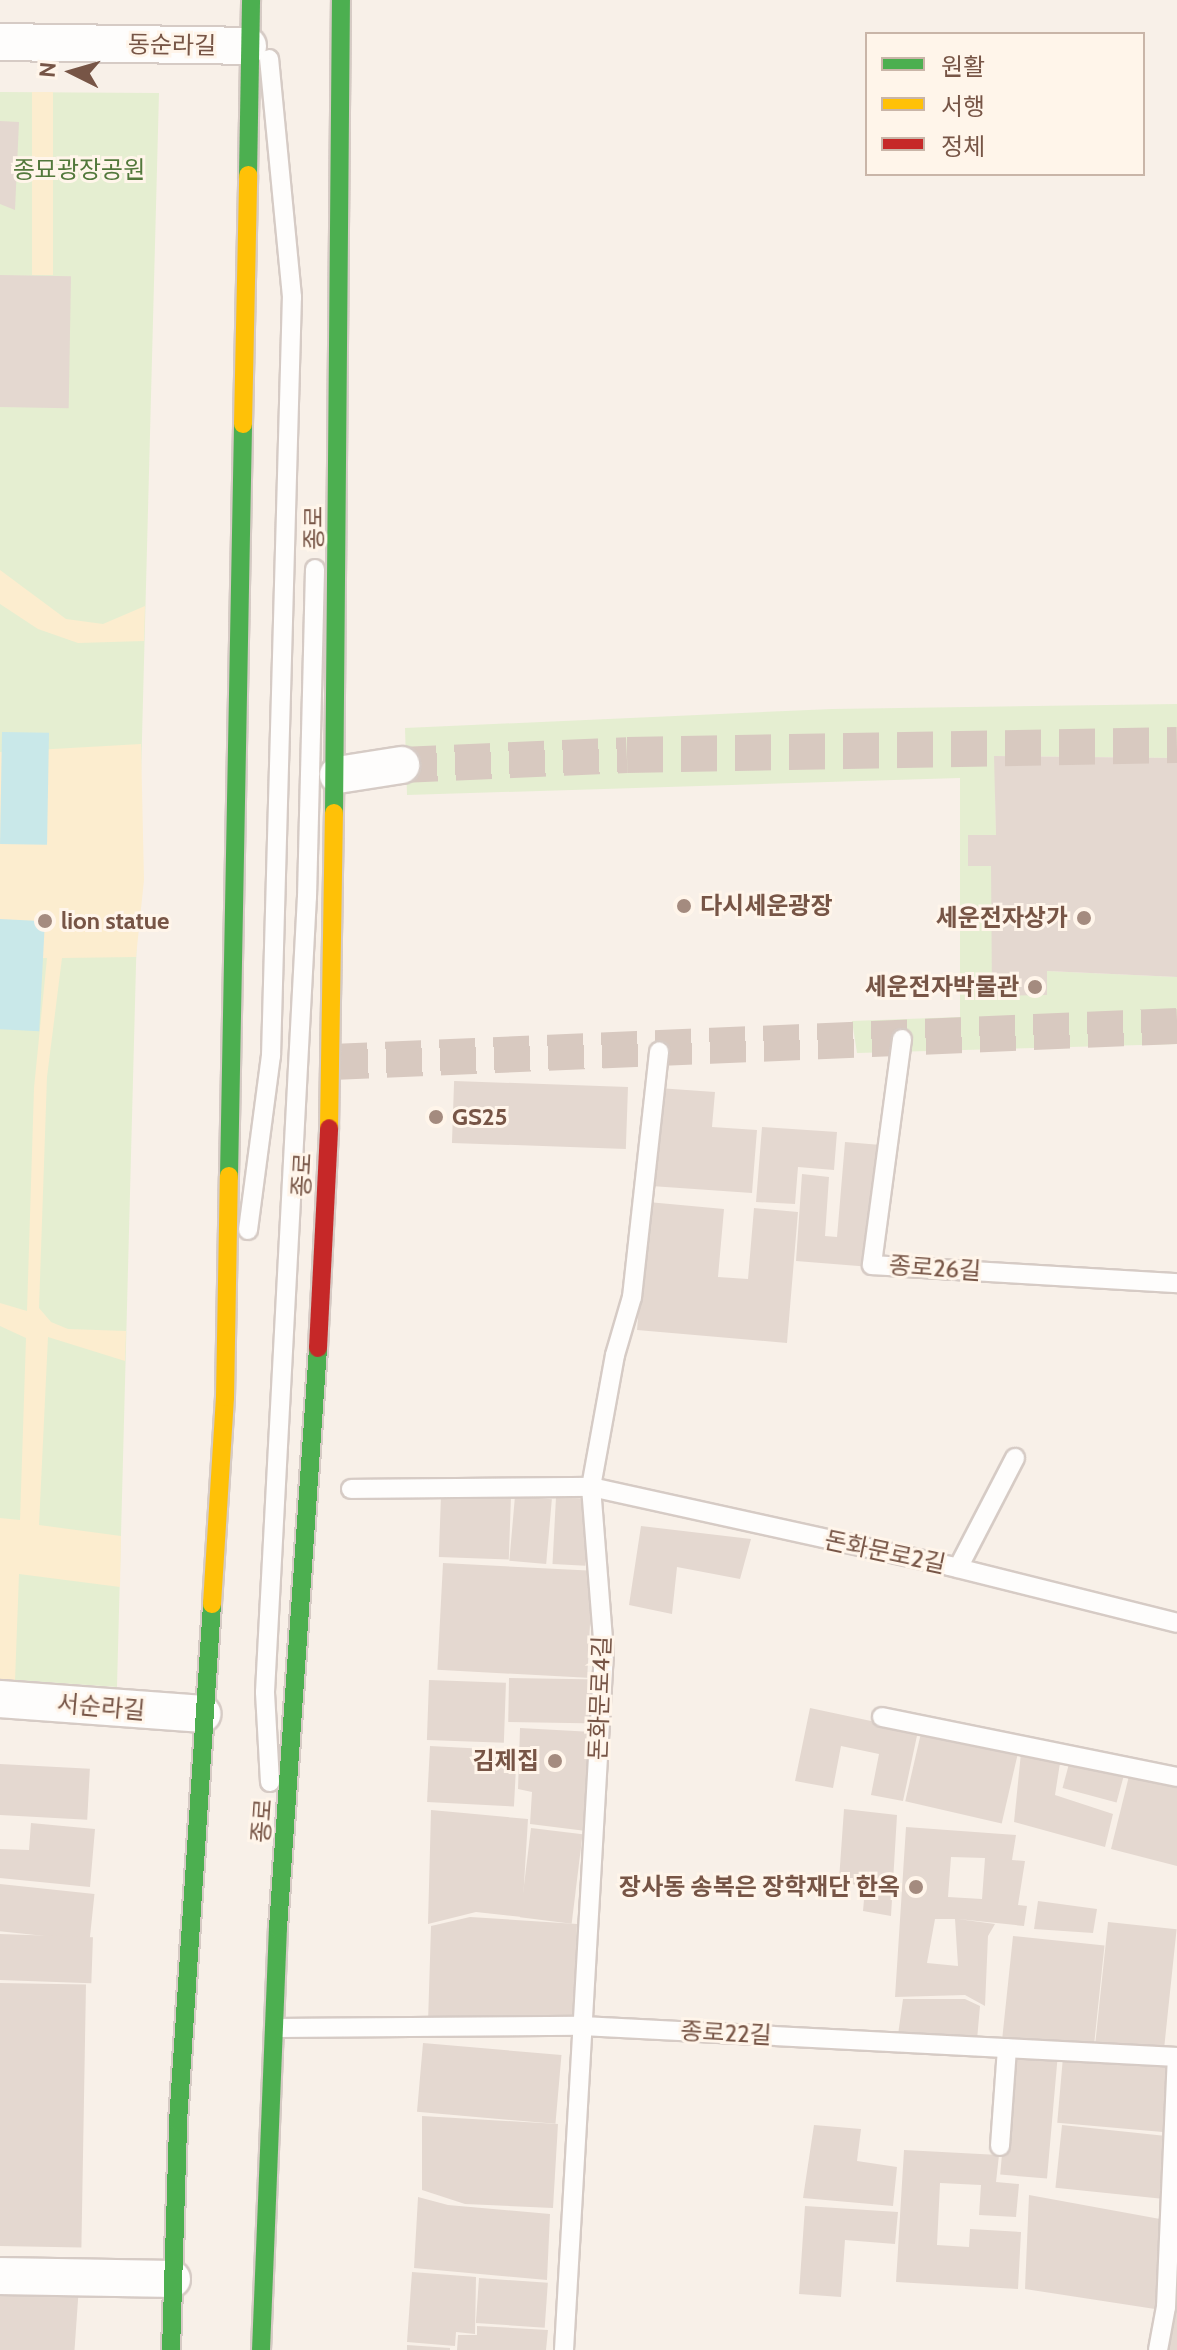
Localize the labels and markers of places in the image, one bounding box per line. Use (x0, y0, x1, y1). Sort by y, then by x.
place label: 다시세운광장 (700, 892, 832, 920)
marker: 다시세운광장 (675, 897, 693, 915)
place label: 세운전자상가 (936, 904, 1068, 932)
place label: lion statue (61, 907, 169, 935)
marker: 세운전자상가 (1075, 909, 1093, 927)
marker: lion statue (36, 912, 54, 930)
place label: 세운전자박물관 (864, 973, 1019, 1001)
marker: 세운전자박물관 (1026, 978, 1044, 996)
place label: GS25 (452, 1103, 507, 1131)
marker: GS25 (427, 1108, 445, 1126)
place label: 김제집 (473, 1747, 539, 1775)
marker: 김제집 (546, 1752, 564, 1770)
place label: 장사동 송복은 장학재단 한옥 (619, 1873, 900, 1901)
marker: 장사동 송복은 장학재단 한옥 (907, 1878, 925, 1896)

